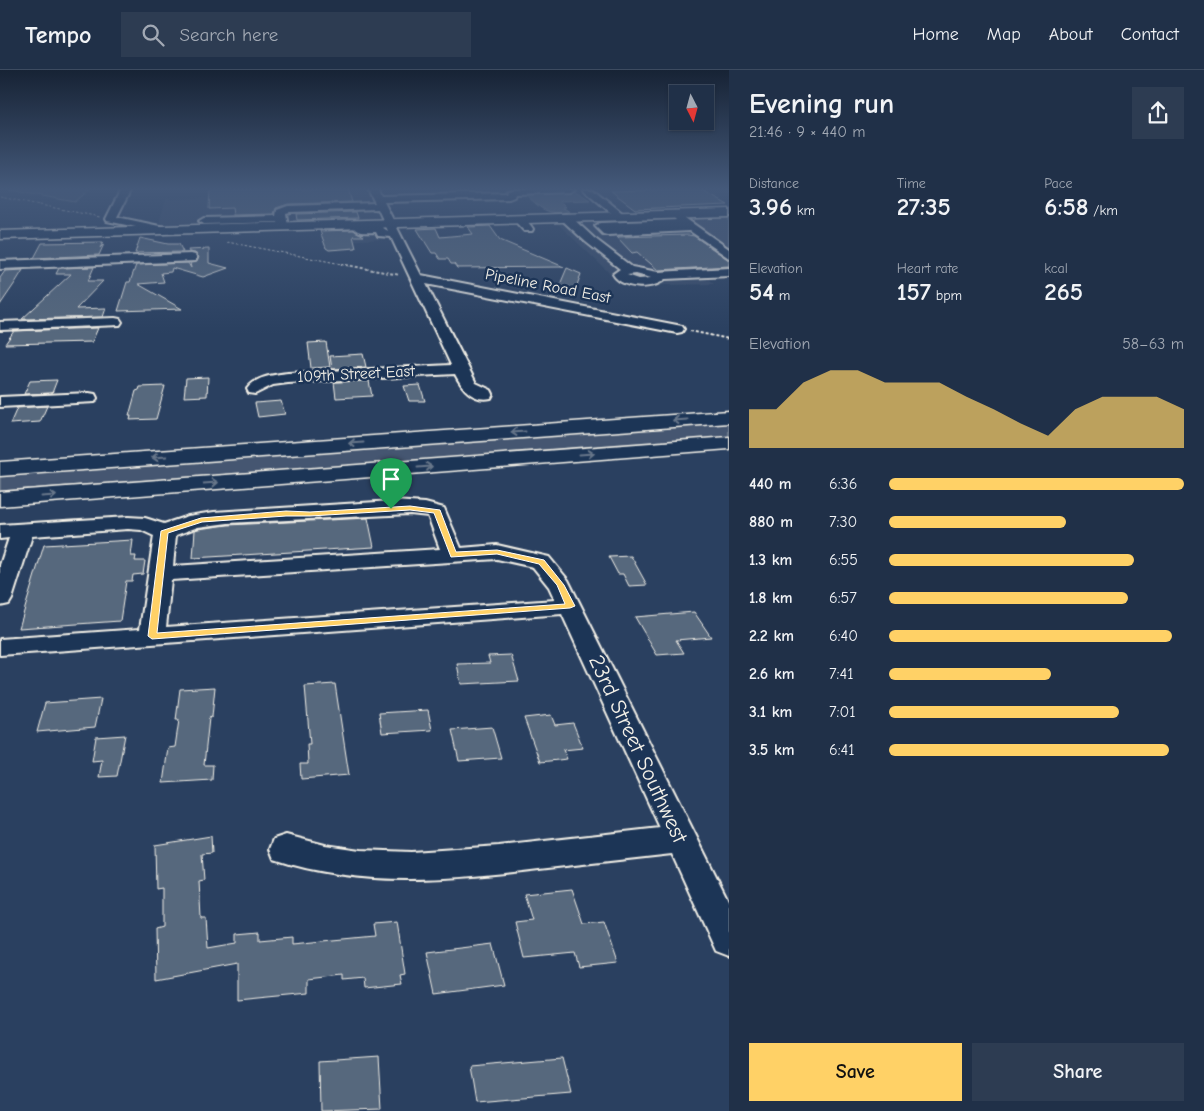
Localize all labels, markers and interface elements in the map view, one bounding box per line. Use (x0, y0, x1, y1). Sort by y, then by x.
search box (121, 12, 471, 57)
text: Tempo (25, 21, 91, 49)
icon: search (139, 21, 167, 49)
text: Search here (179, 24, 278, 46)
text: Home (912, 24, 959, 45)
text: Map (987, 24, 1021, 45)
text: About (1049, 24, 1093, 45)
text: Contact (1121, 24, 1179, 45)
north arrow (669, 85, 714, 130)
map controls (669, 85, 714, 130)
button: share (1132, 87, 1184, 139)
text: Evening run (749, 88, 894, 120)
text: 21:46 · 9 × 440 m (749, 123, 866, 141)
text: Distance (749, 175, 799, 192)
text: Time (897, 175, 926, 192)
text: Pace (1044, 175, 1073, 192)
text: 3.96 (749, 192, 792, 221)
text: 27:35 (897, 192, 951, 221)
text: 6:58 (1044, 192, 1089, 221)
text: km (792, 202, 815, 219)
text: /km (1089, 202, 1118, 219)
text: Elevation (749, 260, 803, 277)
text: Heart rate (897, 260, 958, 277)
text: kcal (1044, 260, 1068, 277)
street label: Pipeline Road East (484, 265, 613, 307)
text: 54 (749, 277, 774, 306)
text: 157 (897, 277, 931, 306)
text: 265 (1044, 277, 1083, 306)
text: m (774, 287, 790, 304)
text: bpm (931, 287, 962, 304)
text: Elevation (749, 335, 810, 353)
text: 58–63 m (1122, 335, 1184, 353)
street label: 109th Street East (297, 362, 416, 386)
one-way arrow (673, 415, 689, 425)
one-way arrow (511, 427, 527, 436)
one-way arrow (348, 439, 364, 448)
one-way arrow (579, 450, 595, 459)
one-way arrow (151, 453, 167, 462)
pin (370, 458, 412, 509)
one-way arrow (417, 462, 433, 471)
icon: arrive (377, 465, 405, 493)
text: 440 m (749, 475, 792, 493)
text: 6:36 (829, 475, 857, 493)
one-way arrow (202, 479, 218, 488)
one-way arrow (40, 491, 56, 500)
text: 880 m (749, 513, 793, 531)
text: 7:30 (829, 513, 857, 531)
text: 1.3 km (749, 551, 792, 569)
text: 6:55 (829, 551, 858, 569)
text: 1.8 km (749, 589, 793, 607)
text: 6:57 (829, 589, 857, 607)
text: 2.2 km (749, 627, 794, 645)
text: 6:40 (829, 627, 858, 645)
street label: 23rd Street Southwest (583, 651, 693, 848)
text: 2.6 km (749, 665, 794, 683)
text: 7:41 (829, 665, 854, 683)
text: 3.1 km (749, 703, 792, 721)
text: 7:01 (829, 703, 856, 721)
text: 3.5 km (749, 741, 795, 759)
text: 6:41 (829, 741, 855, 759)
button: Save (749, 1043, 962, 1101)
button: Share (972, 1043, 1184, 1101)

